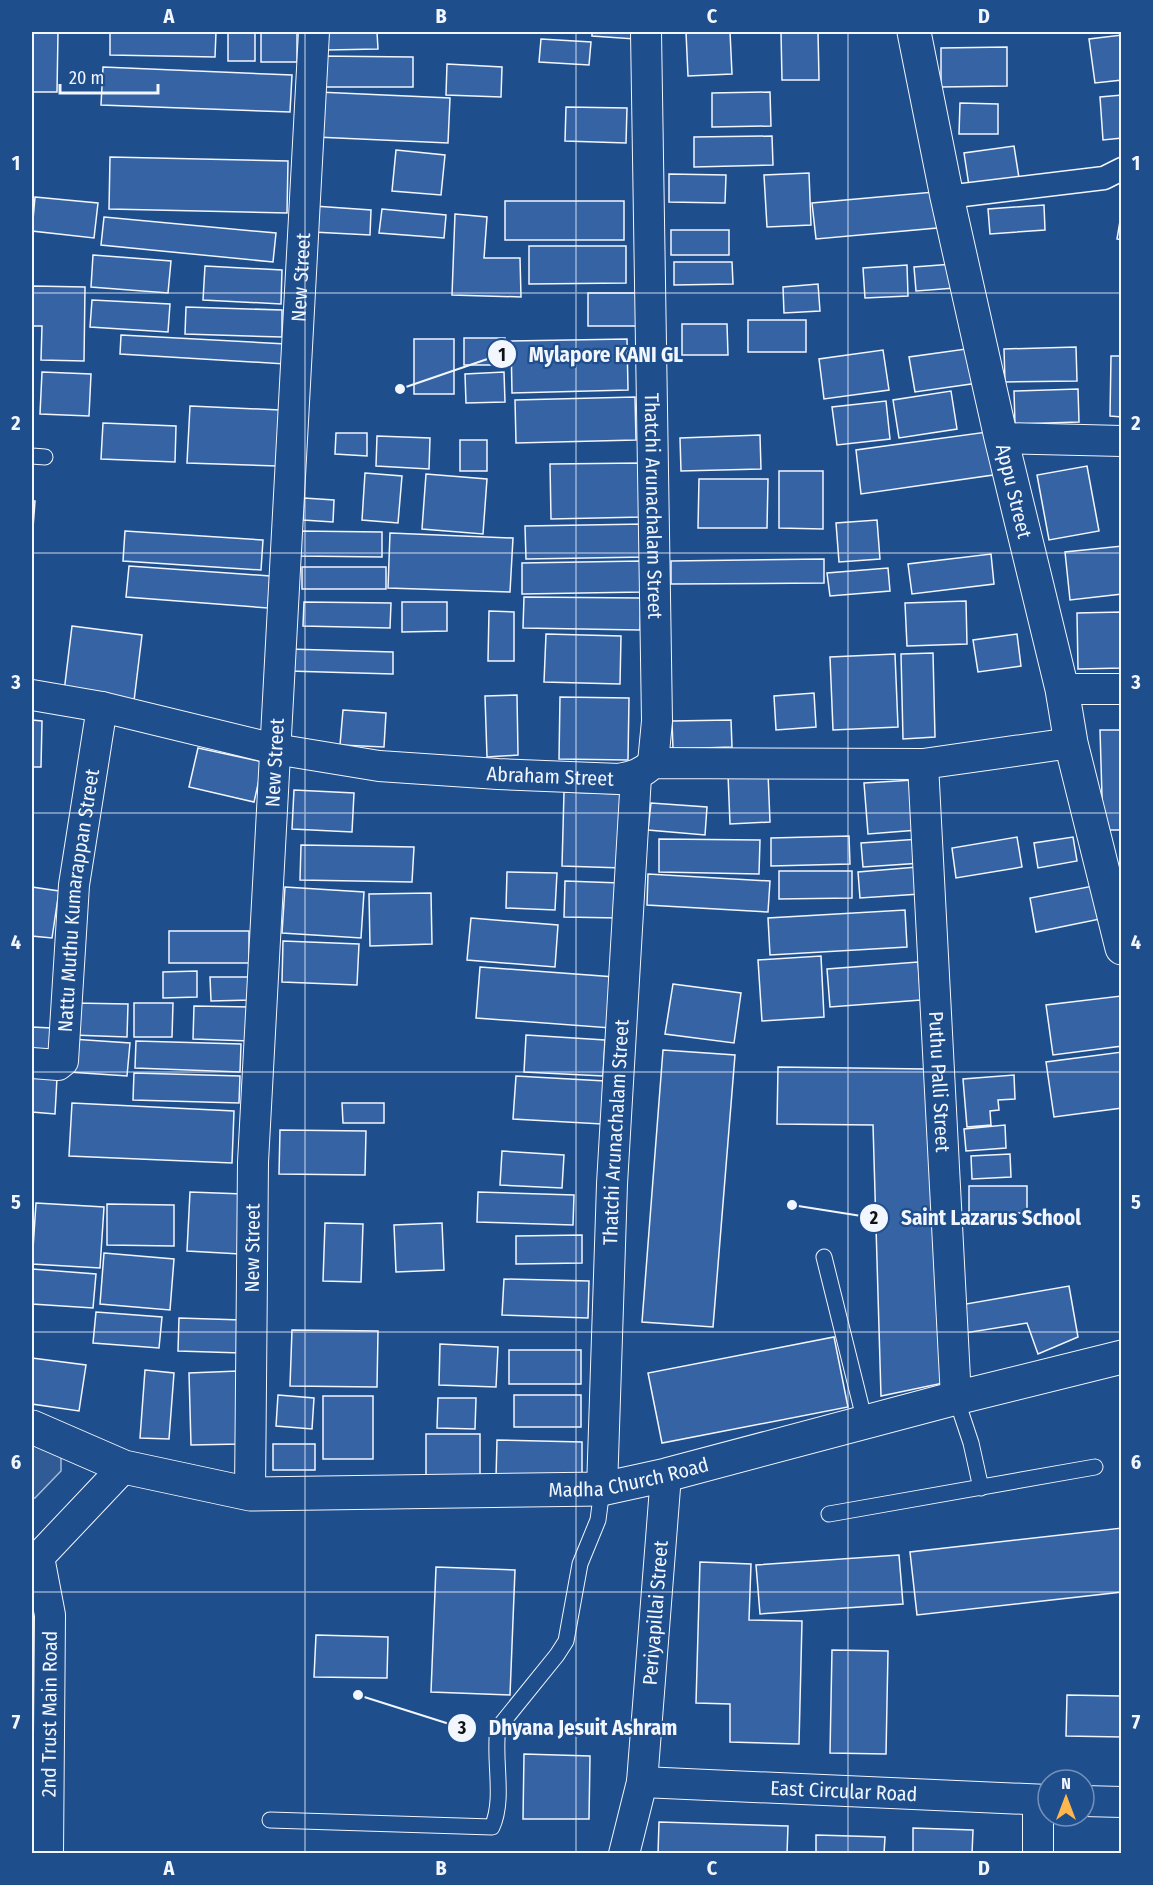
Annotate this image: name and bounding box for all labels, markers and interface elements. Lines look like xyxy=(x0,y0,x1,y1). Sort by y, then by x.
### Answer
text: A xyxy=(163,4,176,28)
text: B xyxy=(435,4,447,28)
text: C xyxy=(707,4,718,28)
text: D xyxy=(978,4,990,28)
scale bar xyxy=(60,57,158,95)
text: 20 m xyxy=(69,67,104,89)
text: 1 xyxy=(12,151,20,175)
text: 1 xyxy=(1132,151,1140,175)
street label: New Street xyxy=(286,232,315,322)
callout: Mylapore KANI GL xyxy=(487,335,695,374)
text: Mylapore KANI GL xyxy=(529,342,683,368)
text: 1 xyxy=(498,344,506,366)
street label: Thatchi Arunachalam Street xyxy=(640,393,667,620)
text: 2 xyxy=(10,411,21,435)
text: 2 xyxy=(1130,411,1141,435)
street label: Appu Street xyxy=(991,442,1037,541)
text: 3 xyxy=(10,670,21,694)
text: 3 xyxy=(1130,670,1141,694)
street label: New Street xyxy=(260,717,289,808)
street label: Abraham Street xyxy=(486,761,615,791)
street label: Nattu Muthu Kumarappan Street xyxy=(53,767,104,1033)
text: 4 xyxy=(11,930,21,954)
text: 4 xyxy=(1131,930,1141,954)
street label: Puthu Palli Street xyxy=(924,1010,955,1153)
street label: Thatchi Arunachalam Street xyxy=(598,1018,634,1246)
text: 5 xyxy=(11,1190,21,1214)
text: 5 xyxy=(1131,1190,1141,1214)
callout: Saint Lazarus School xyxy=(859,1198,1093,1237)
street label: New Street xyxy=(240,1203,265,1293)
text: Saint Lazarus School xyxy=(901,1205,1081,1231)
text: 2 xyxy=(869,1207,878,1229)
text: 6 xyxy=(11,1450,21,1474)
text: 6 xyxy=(1131,1450,1141,1474)
street label: Madha Church Road xyxy=(548,1452,711,1502)
street label: Periyapillai Street xyxy=(638,1539,673,1686)
street label: 2nd Trust Main Road xyxy=(36,1631,62,1797)
callout: Dhyana Jesuit Ashram xyxy=(447,1708,690,1747)
text: 7 xyxy=(12,1710,21,1734)
text: 7 xyxy=(1132,1710,1141,1734)
text: Dhyana Jesuit Ashram xyxy=(489,1715,677,1741)
text: 3 xyxy=(457,1717,467,1739)
north arrow xyxy=(1036,1768,1096,1828)
text: N xyxy=(1061,1774,1071,1793)
street label: East Circular Road xyxy=(770,1776,918,1806)
text: A xyxy=(163,1856,176,1880)
text: B xyxy=(435,1856,447,1880)
text: C xyxy=(707,1856,718,1880)
text: D xyxy=(978,1856,990,1880)

